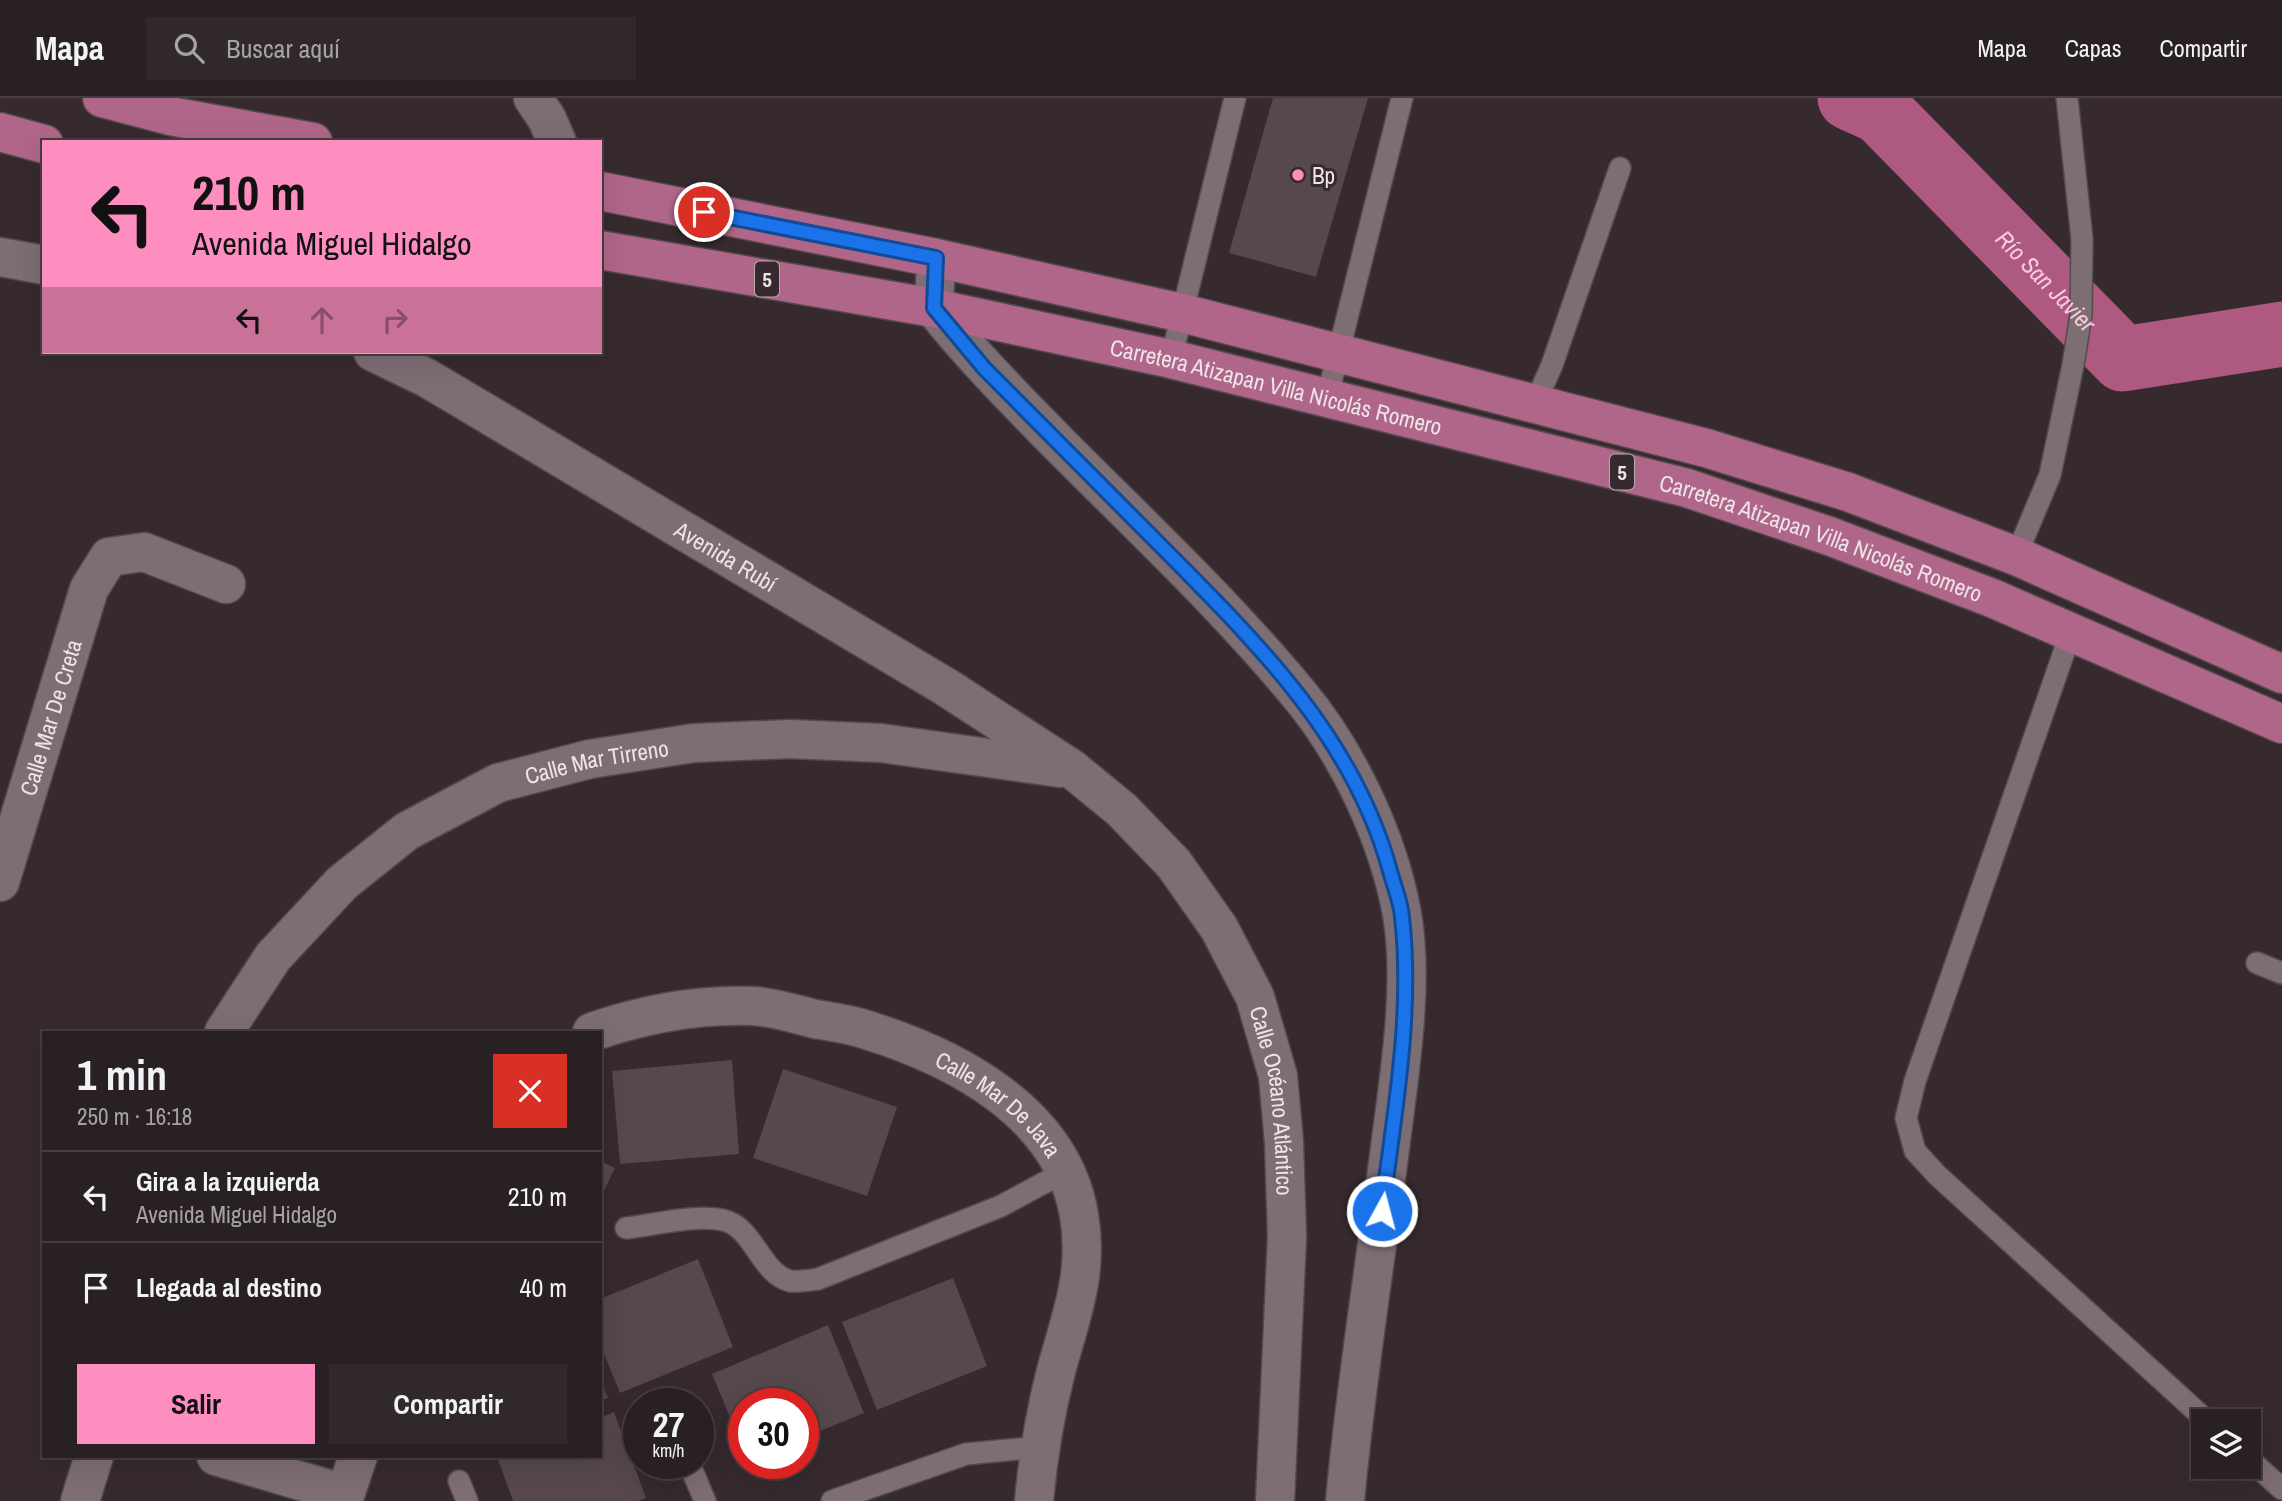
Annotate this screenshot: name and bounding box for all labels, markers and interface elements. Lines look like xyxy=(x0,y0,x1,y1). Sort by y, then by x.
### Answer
search box xyxy=(146,17,636,80)
text: Mapa xyxy=(35,26,104,70)
icon: search xyxy=(170,29,208,67)
text: Buscar aquí xyxy=(226,31,340,66)
text: Mapa xyxy=(1977,32,2027,64)
text: Capas xyxy=(2065,32,2122,64)
text: Compartir xyxy=(2160,32,2247,64)
text: 210 m xyxy=(192,159,306,225)
place label: Bp xyxy=(1312,160,1335,191)
marker: Bp xyxy=(1290,167,1306,183)
icon: left xyxy=(77,168,168,259)
pin xyxy=(674,182,734,242)
icon: arrive xyxy=(685,193,723,231)
text: Avenida Miguel Hidalgo xyxy=(192,222,472,265)
water label: Río San Javier xyxy=(1989,223,2104,339)
road number: 5 xyxy=(755,262,779,296)
icon: left xyxy=(230,301,268,339)
icon: ahead xyxy=(303,301,341,339)
icon: right xyxy=(376,301,414,339)
street label: Carretera Atizapan Villa Nicolás Romero xyxy=(1107,331,1445,442)
road number: 5 xyxy=(1610,454,1634,490)
street label: Carretera Atizapan Villa Nicolás Romero xyxy=(1656,466,1987,608)
street label: Avenida Rubí xyxy=(668,513,784,599)
street label: Calle Mar De Creta xyxy=(12,635,88,799)
street label: Calle Mar Tirreno xyxy=(521,732,671,791)
street label: Calle Océano Atlántico xyxy=(1243,1002,1301,1196)
street label: Calle Mar De Java xyxy=(931,1043,1069,1163)
text: 1 min xyxy=(77,1047,167,1103)
button: close xyxy=(493,1054,567,1128)
text: 250 m · 16:18 xyxy=(77,1101,192,1132)
text: Gira a la izquierda xyxy=(136,1164,320,1199)
position arrow xyxy=(1345,1174,1419,1248)
icon: left xyxy=(77,1178,115,1216)
text: 210 m xyxy=(508,1179,567,1214)
text: Avenida Miguel Hidalgo xyxy=(136,1199,337,1230)
icon: arrive xyxy=(77,1269,115,1307)
text: Llegada al destino xyxy=(136,1270,322,1305)
text: 40 m xyxy=(520,1270,567,1305)
button: Salir xyxy=(77,1364,315,1444)
button: Compartir xyxy=(329,1364,567,1444)
speed limit sign: 30 xyxy=(728,1388,819,1479)
text: 27 xyxy=(653,1401,684,1448)
map controls xyxy=(2191,1409,2261,1479)
button: layers xyxy=(2191,1409,2261,1479)
text: km/h xyxy=(653,1438,685,1463)

